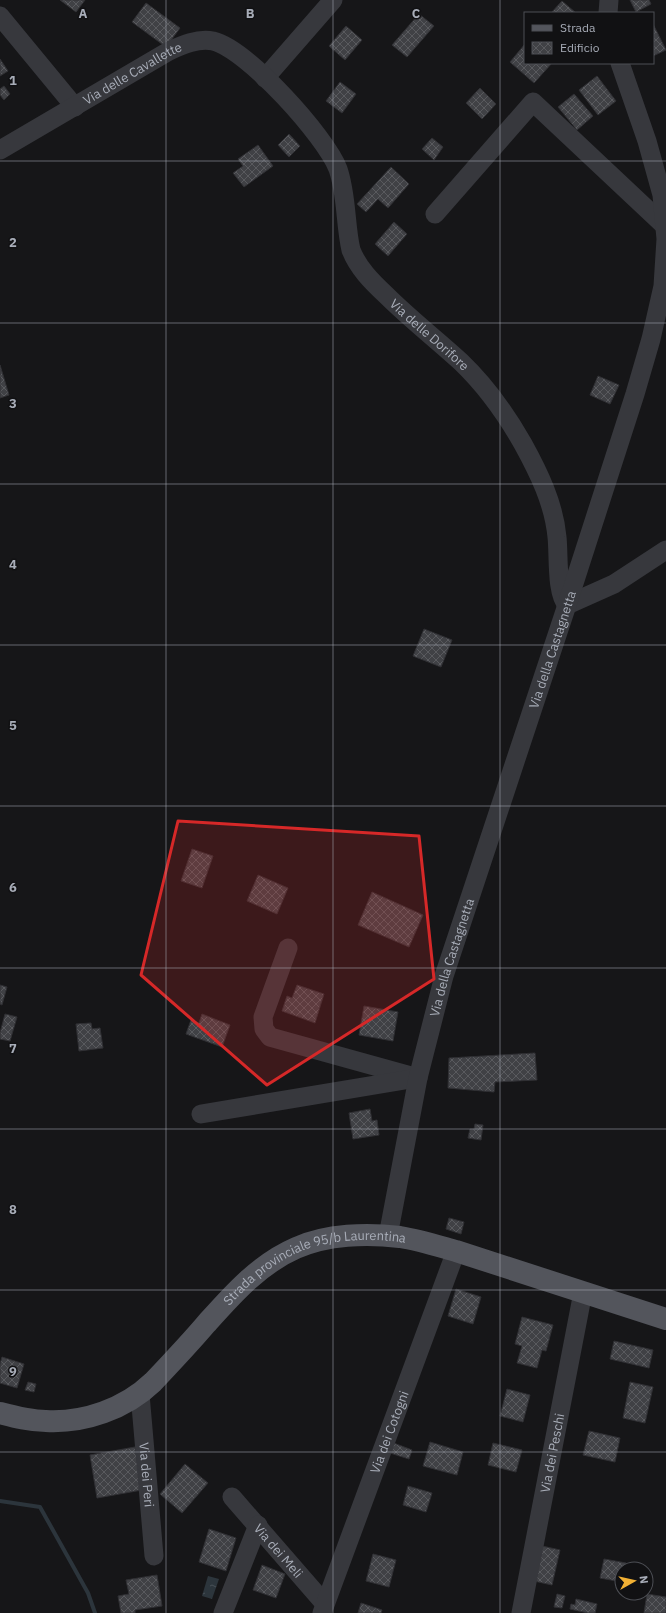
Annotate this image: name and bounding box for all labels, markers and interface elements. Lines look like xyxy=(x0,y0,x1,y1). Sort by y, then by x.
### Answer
text: A xyxy=(79,5,88,22)
text: B xyxy=(246,5,255,22)
text: C xyxy=(412,5,421,22)
legend xyxy=(524,12,654,64)
text: Strada xyxy=(560,20,596,35)
street label: Via delle Cavallette xyxy=(80,38,184,108)
text: Edificio xyxy=(560,40,600,55)
text: 1 xyxy=(9,72,17,89)
text: 2 xyxy=(9,234,17,251)
street label: Via delle Dorifore xyxy=(386,295,473,374)
text: 3 xyxy=(9,395,17,412)
text: 4 xyxy=(9,556,17,573)
street label: Via della Castagnetta xyxy=(525,588,580,711)
text: 5 xyxy=(9,717,17,734)
text: 6 xyxy=(9,879,17,896)
street label: Via della Castagnetta xyxy=(425,896,478,1018)
text: 7 xyxy=(9,1040,17,1057)
text: 8 xyxy=(9,1201,17,1218)
street label: Strada provinciale 95/b Laurentina xyxy=(219,1226,407,1309)
text: 9 xyxy=(9,1363,17,1380)
street label: Via dei Cotogni xyxy=(366,1388,412,1476)
street label: Via dei Peschi xyxy=(536,1412,568,1494)
street label: Via dei Peri xyxy=(136,1442,158,1508)
street label: Via dei Meli xyxy=(250,1520,307,1581)
north arrow xyxy=(614,1561,654,1601)
text: N xyxy=(636,1575,651,1585)

